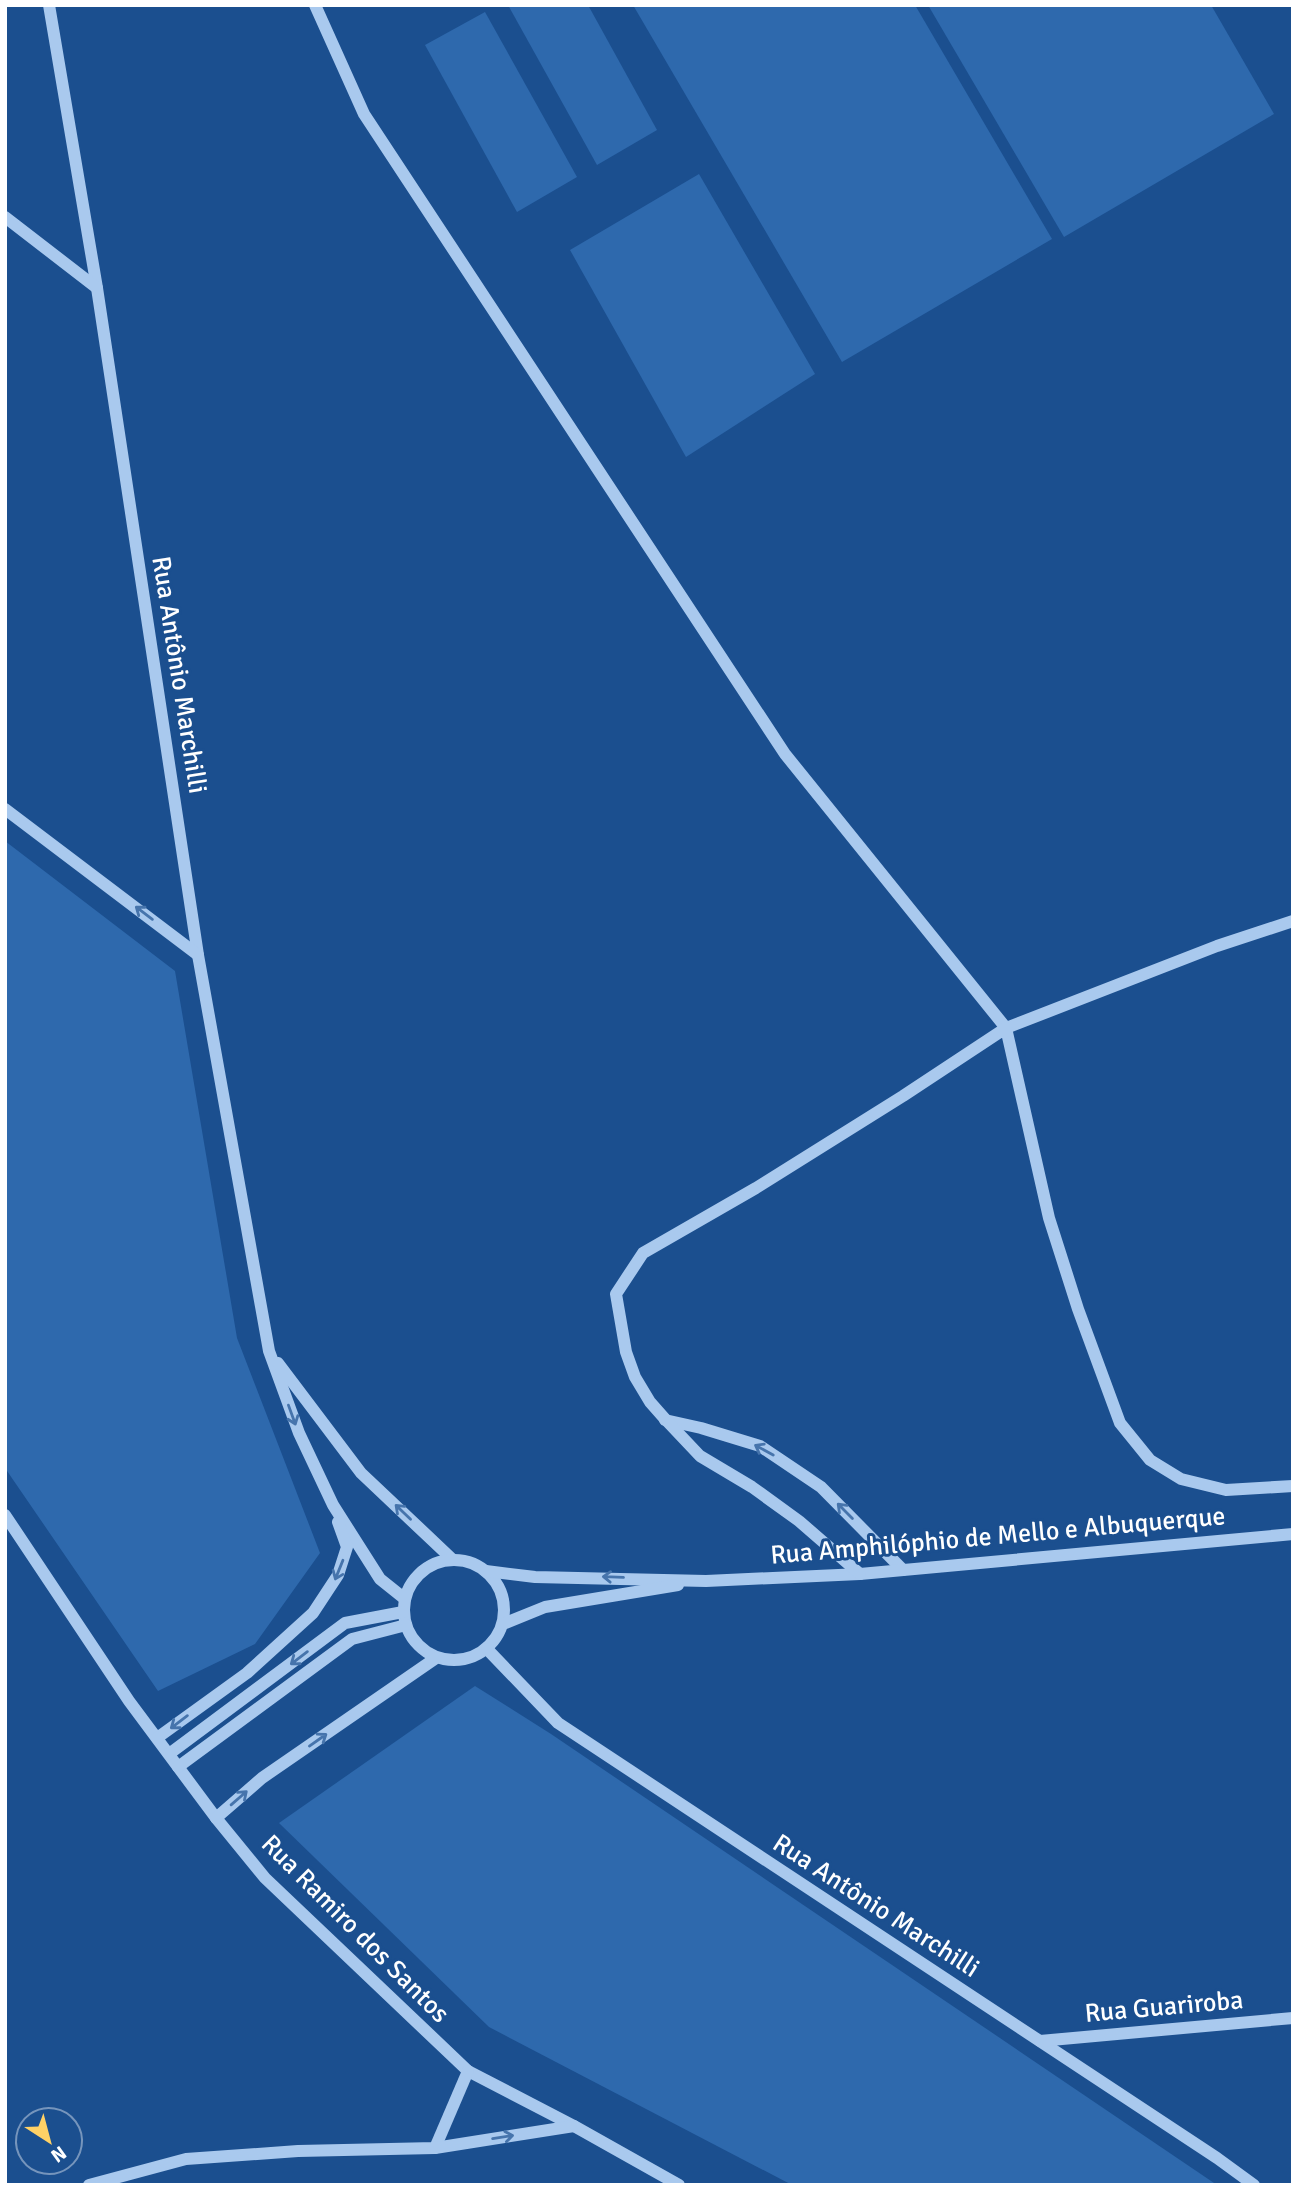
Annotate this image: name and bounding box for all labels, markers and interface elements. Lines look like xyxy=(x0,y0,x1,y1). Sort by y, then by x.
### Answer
street label: Rua Antônio Marchilli xyxy=(144,554,214,796)
one-way arrow xyxy=(135,906,153,921)
one-way arrow xyxy=(287,1404,299,1426)
one-way arrow xyxy=(754,1443,775,1456)
street label: Rua Amphilóphio de Mello e Albuquerque xyxy=(769,1500,1227,1572)
one-way arrow xyxy=(836,1503,853,1520)
one-way arrow xyxy=(394,1504,411,1521)
one-way arrow xyxy=(331,1558,344,1580)
one-way arrow xyxy=(602,1571,625,1584)
one-way arrow xyxy=(290,1650,309,1665)
one-way arrow xyxy=(171,1714,189,1729)
one-way arrow xyxy=(308,1733,327,1747)
one-way arrow xyxy=(230,1790,248,1806)
street label: Rua Antônio Marchilli xyxy=(767,1827,985,1985)
street label: Rua Ramiro dos Santos xyxy=(254,1828,456,2030)
street label: Rua Guariroba xyxy=(1083,1984,1245,2030)
north arrow xyxy=(14,2106,84,2176)
one-way arrow xyxy=(491,2130,514,2143)
text: N xyxy=(46,2140,71,2168)

